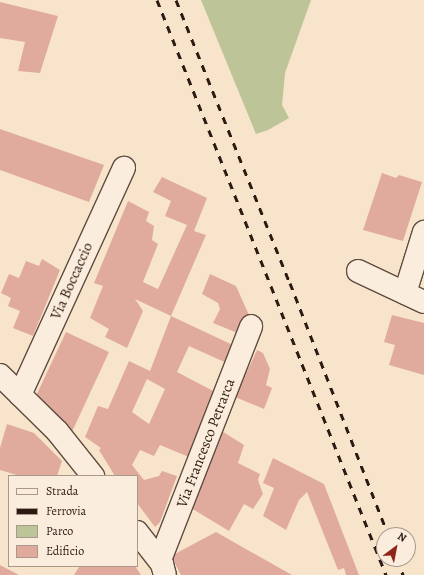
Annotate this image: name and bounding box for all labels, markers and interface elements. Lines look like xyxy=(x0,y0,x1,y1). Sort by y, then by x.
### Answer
street label: Via Boccaccio xyxy=(47,240,97,322)
street label: Via Francesco Petrarca xyxy=(173,376,239,510)
legend xyxy=(8,475,138,567)
text: Strada xyxy=(46,483,78,499)
text: Ferrovia xyxy=(46,503,86,519)
text: Parco xyxy=(46,523,73,539)
north arrow xyxy=(376,527,416,567)
text: N xyxy=(395,529,409,546)
text: Edificio xyxy=(46,543,84,559)

